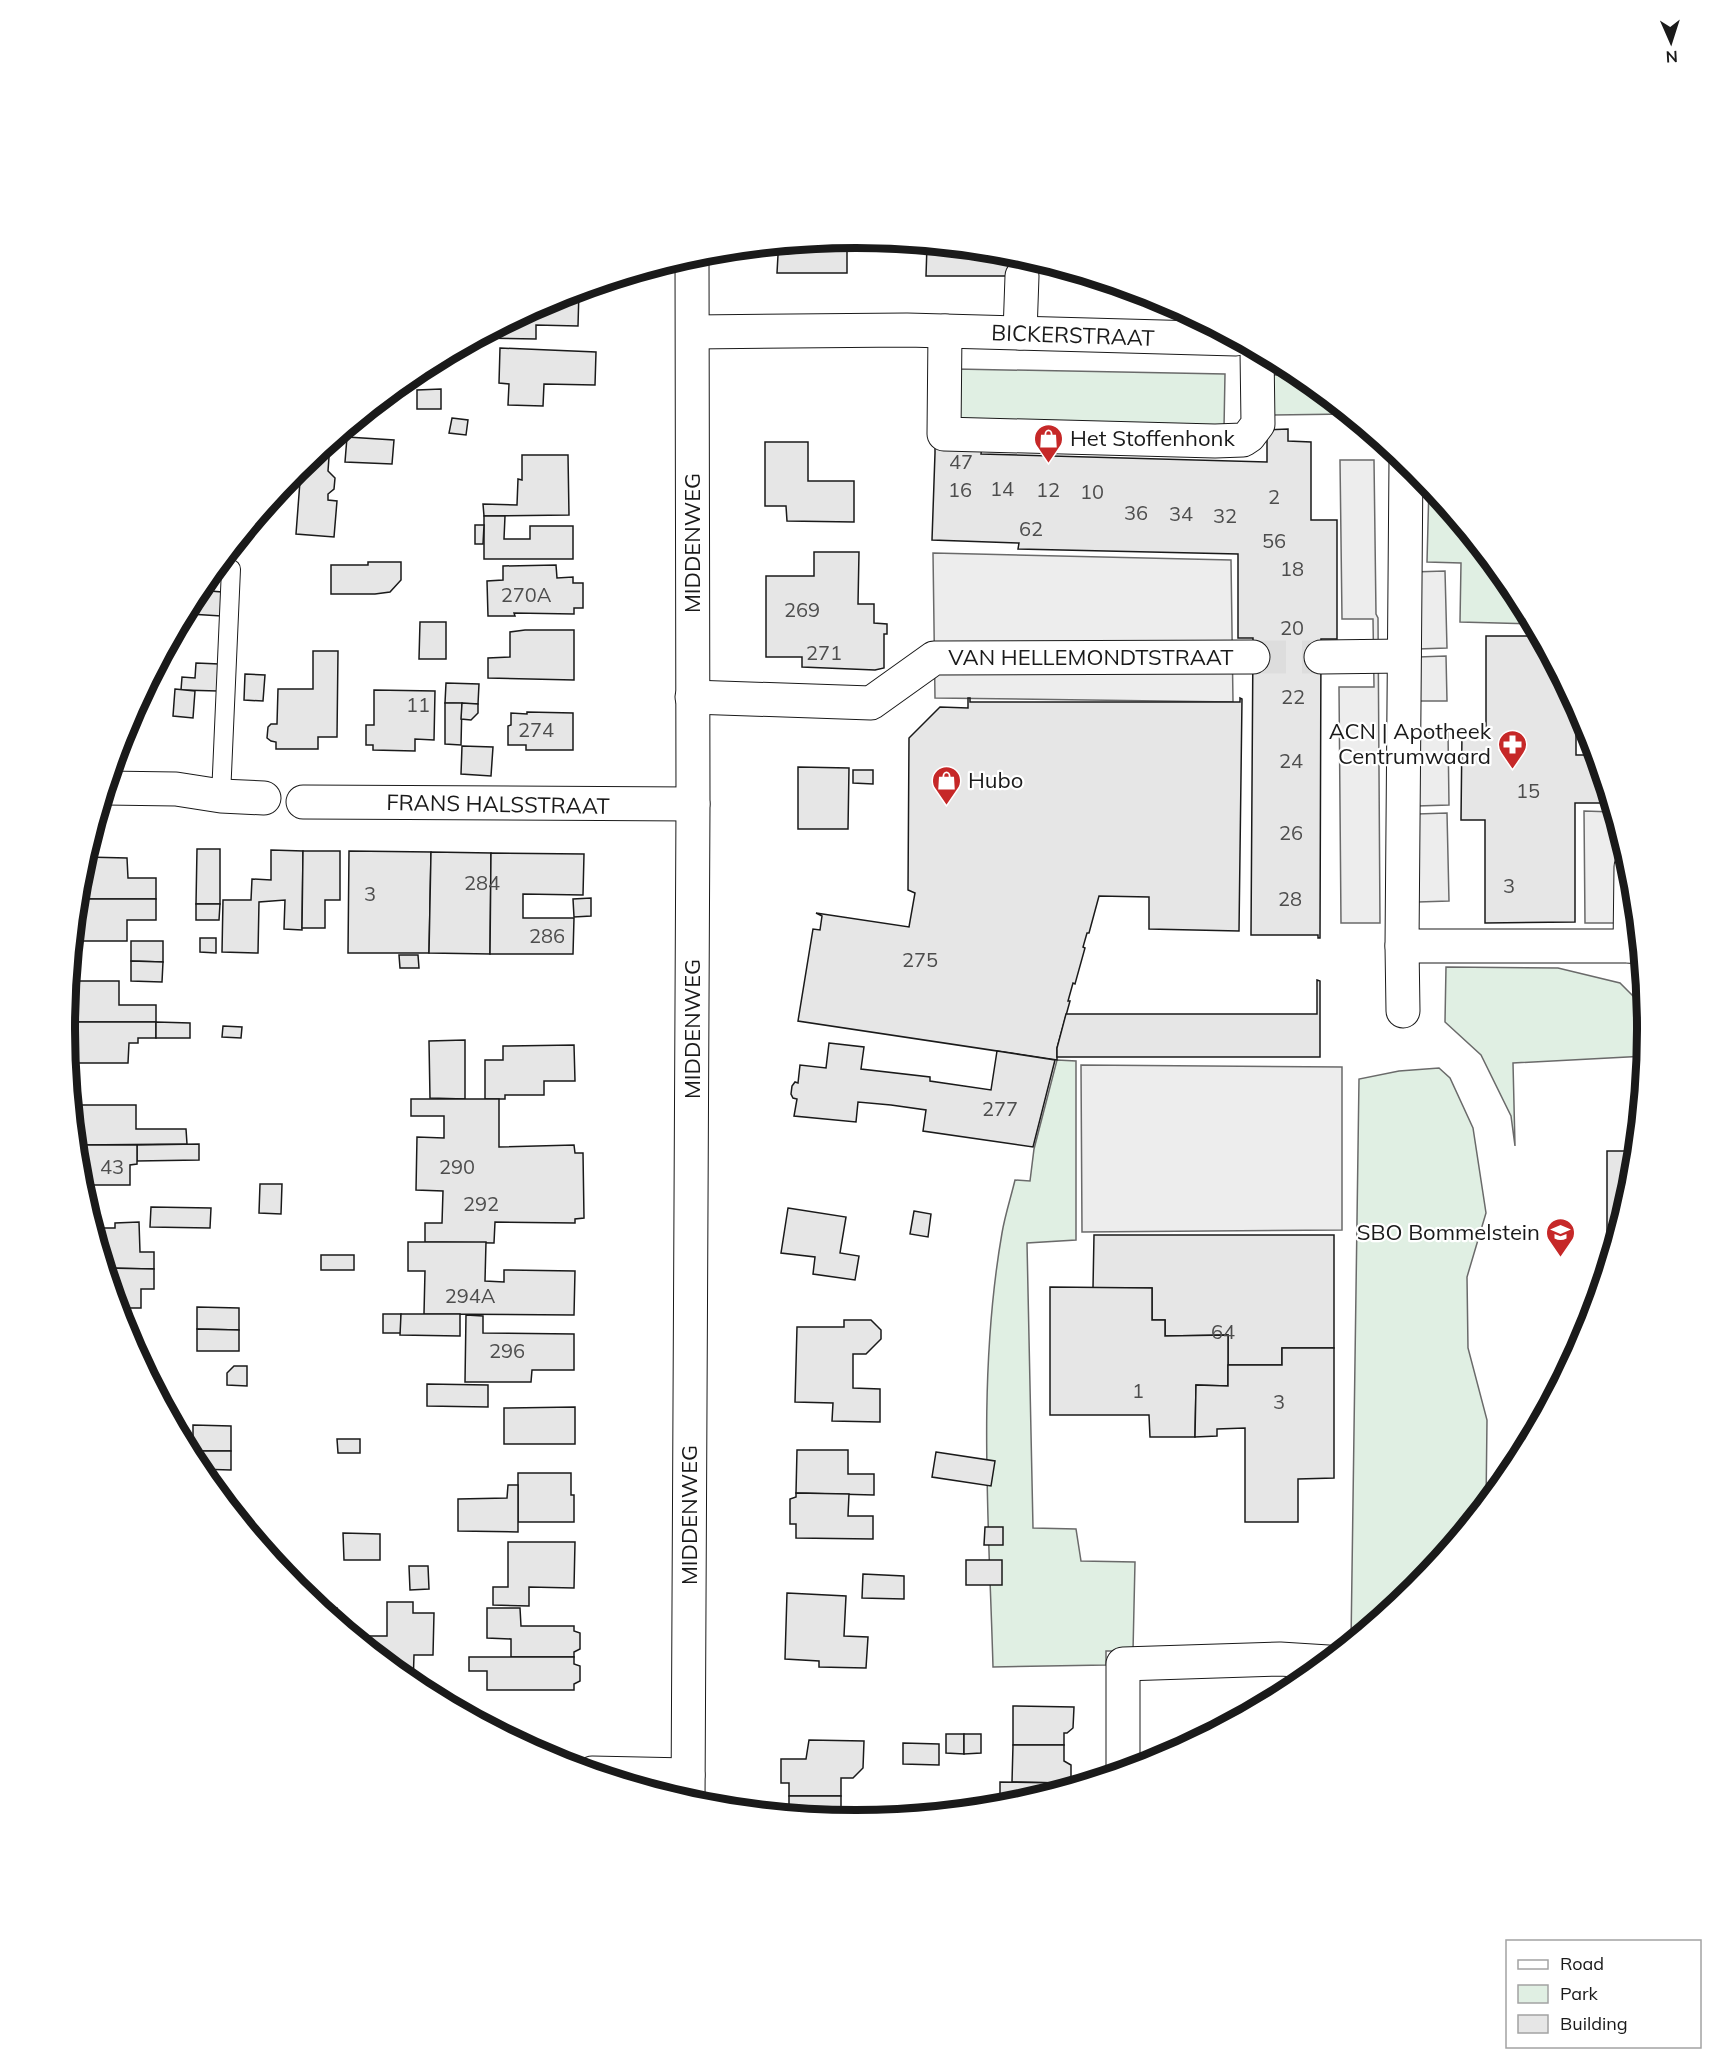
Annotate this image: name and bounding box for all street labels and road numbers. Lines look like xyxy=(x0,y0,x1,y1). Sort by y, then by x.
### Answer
street label: BICKERSTRAAT xyxy=(991,318,1155,352)
street label: MIDDENWEG xyxy=(678,473,706,613)
street label: VAN HELLEMONDTSTRAAT xyxy=(948,643,1234,671)
street label: FRANS HALSSTRAAT xyxy=(386,788,610,820)
street label: MIDDENWEG xyxy=(678,959,706,1099)
street label: MIDDENWEG xyxy=(675,1445,703,1585)

